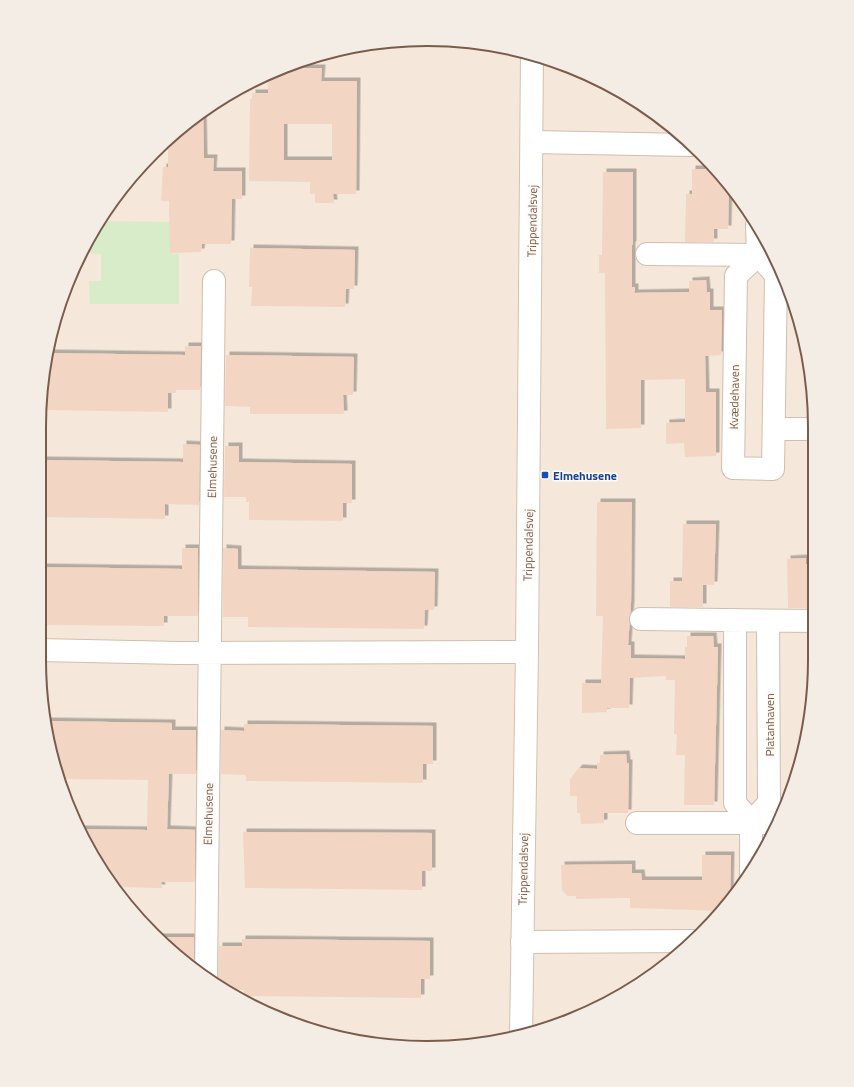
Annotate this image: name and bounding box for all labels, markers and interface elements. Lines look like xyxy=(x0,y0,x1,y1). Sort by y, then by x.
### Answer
street label: Trippendalsvej xyxy=(522,185,542,257)
street label: Kvædehaven xyxy=(724,364,744,430)
street label: Elmehusene xyxy=(202,436,222,498)
place label: Elmehusene xyxy=(553,466,617,485)
marker: Elmehusene xyxy=(540,470,550,480)
street label: Trippendalsvej xyxy=(518,509,538,581)
street label: Platanhaven xyxy=(760,693,779,757)
street label: Elmehusene xyxy=(198,783,218,845)
street label: Trippendalsvej xyxy=(513,833,533,905)

